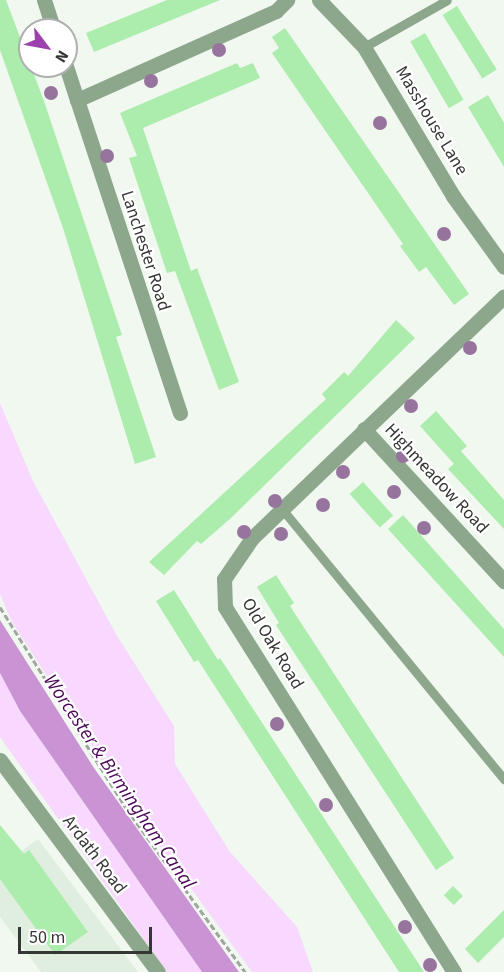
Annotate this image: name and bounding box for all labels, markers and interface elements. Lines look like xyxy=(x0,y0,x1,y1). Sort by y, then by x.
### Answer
north arrow xyxy=(18,18,78,78)
text: N xyxy=(49,46,74,67)
street label: Masshouse Lane xyxy=(390,63,472,179)
street label: Lanchester Road xyxy=(115,188,175,314)
street label: Highmeadow Road xyxy=(379,420,493,538)
street label: Old Oak Road xyxy=(236,595,308,693)
water label: Worcester & Birmingham Canal xyxy=(38,670,200,894)
street label: Ardath Road xyxy=(57,811,131,899)
scale bar xyxy=(21,915,154,953)
text: 50 m xyxy=(29,925,65,950)

